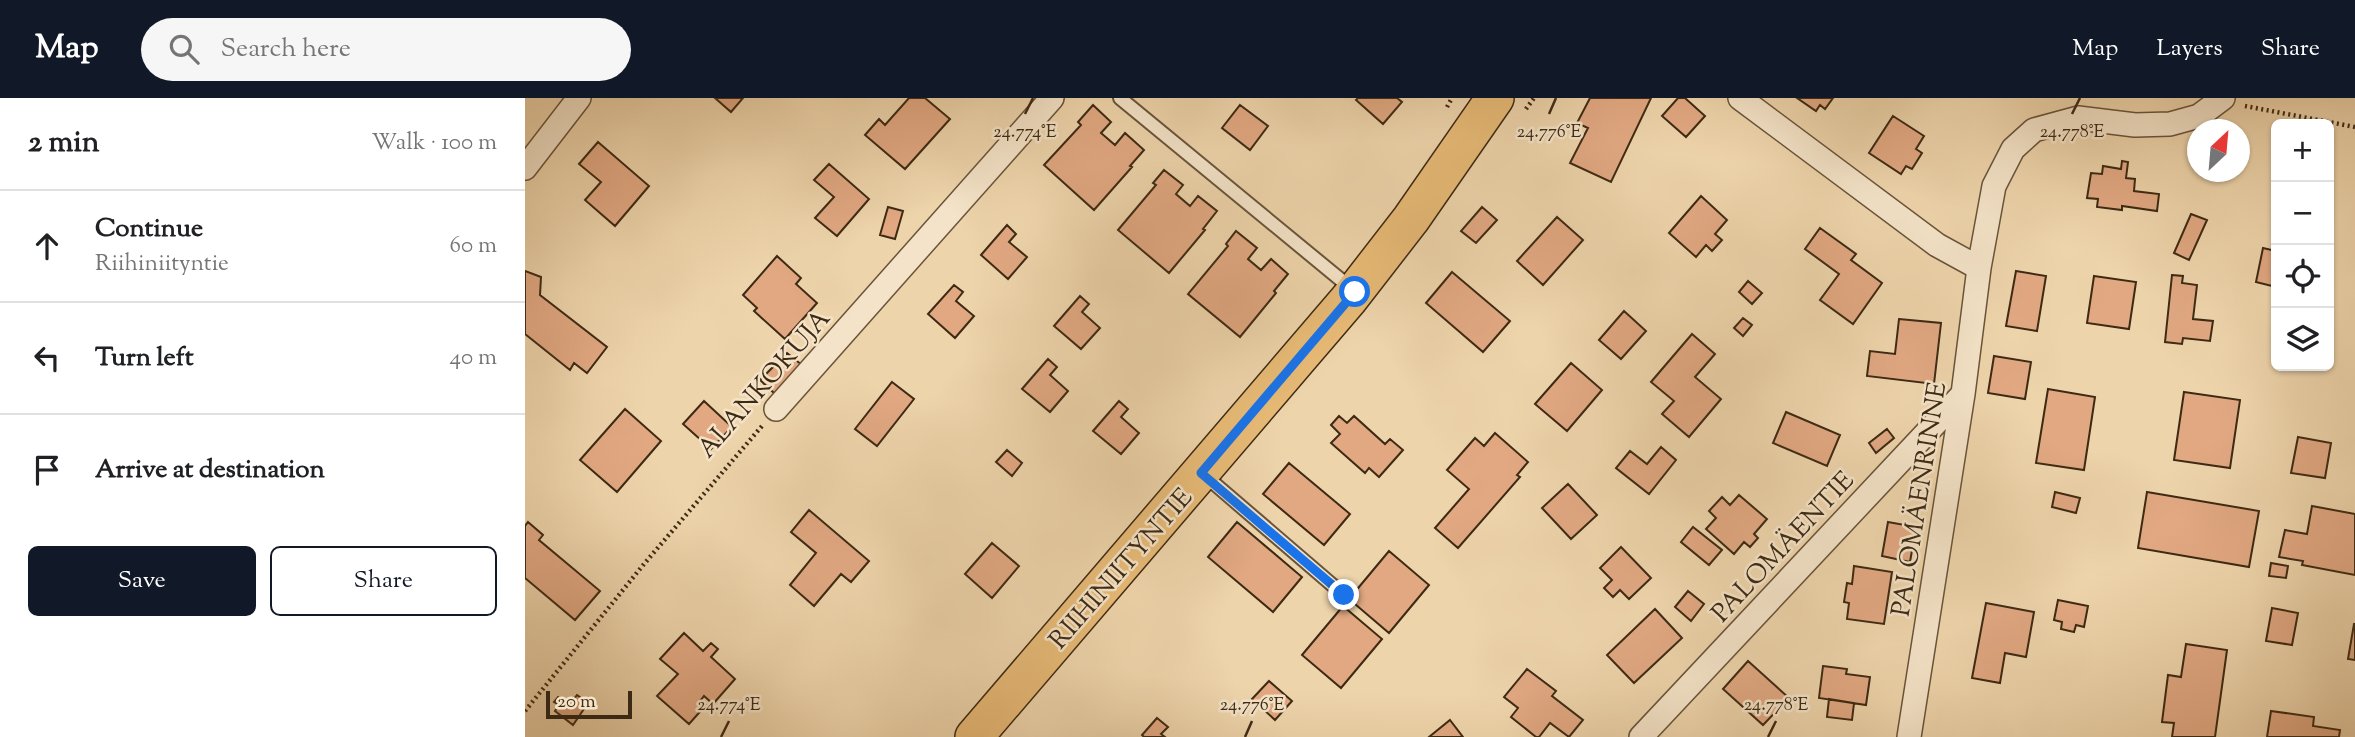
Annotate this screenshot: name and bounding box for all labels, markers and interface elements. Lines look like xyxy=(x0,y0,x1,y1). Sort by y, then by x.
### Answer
search box xyxy=(141,18,631,81)
text: Map xyxy=(35,25,99,73)
icon: search xyxy=(165,30,203,68)
text: Search here xyxy=(221,31,351,68)
text: Map xyxy=(2072,32,2118,66)
text: Layers xyxy=(2156,32,2223,66)
text: Share xyxy=(2261,32,2320,66)
north arrow xyxy=(2187,119,2250,182)
map controls xyxy=(2271,119,2334,371)
button: + xyxy=(2271,119,2334,182)
text: 24.774°E xyxy=(993,120,1057,146)
text: 24.776°E xyxy=(1517,120,1581,146)
text: 24.778°E xyxy=(2040,120,2104,146)
text: 2 min xyxy=(28,122,100,165)
text: Walk · 100 m xyxy=(372,127,497,160)
button: − xyxy=(2271,182,2334,245)
text: Continue xyxy=(95,211,203,248)
icon: ahead xyxy=(28,227,66,265)
text: 60 m xyxy=(449,230,497,263)
button: locate xyxy=(2271,245,2334,308)
text: Riihiniityntie xyxy=(95,248,229,281)
route start xyxy=(1339,276,1370,307)
street label: ALANKOKUJA xyxy=(690,302,840,467)
button: layers xyxy=(2271,308,2334,371)
icon: left xyxy=(28,339,66,377)
text: Turn left xyxy=(95,340,194,377)
text: 40 m xyxy=(450,342,497,375)
street label: PALOMÄENRINNE xyxy=(1884,379,1957,619)
icon: arrive xyxy=(28,451,66,489)
text: Arrive at destination xyxy=(95,452,325,489)
street label: PALOMÄENTIE xyxy=(1704,464,1864,632)
street label: RIIHINIITYNTIE xyxy=(1041,481,1203,658)
button: Save xyxy=(28,546,256,616)
button: Share xyxy=(270,546,497,616)
route end xyxy=(1328,579,1359,610)
scale bar xyxy=(546,688,632,720)
text: 20 m xyxy=(557,689,596,716)
text: 24.774°E xyxy=(697,693,761,719)
text: 24.776°E xyxy=(1220,693,1284,719)
text: 24.778°E xyxy=(1744,693,1808,719)

